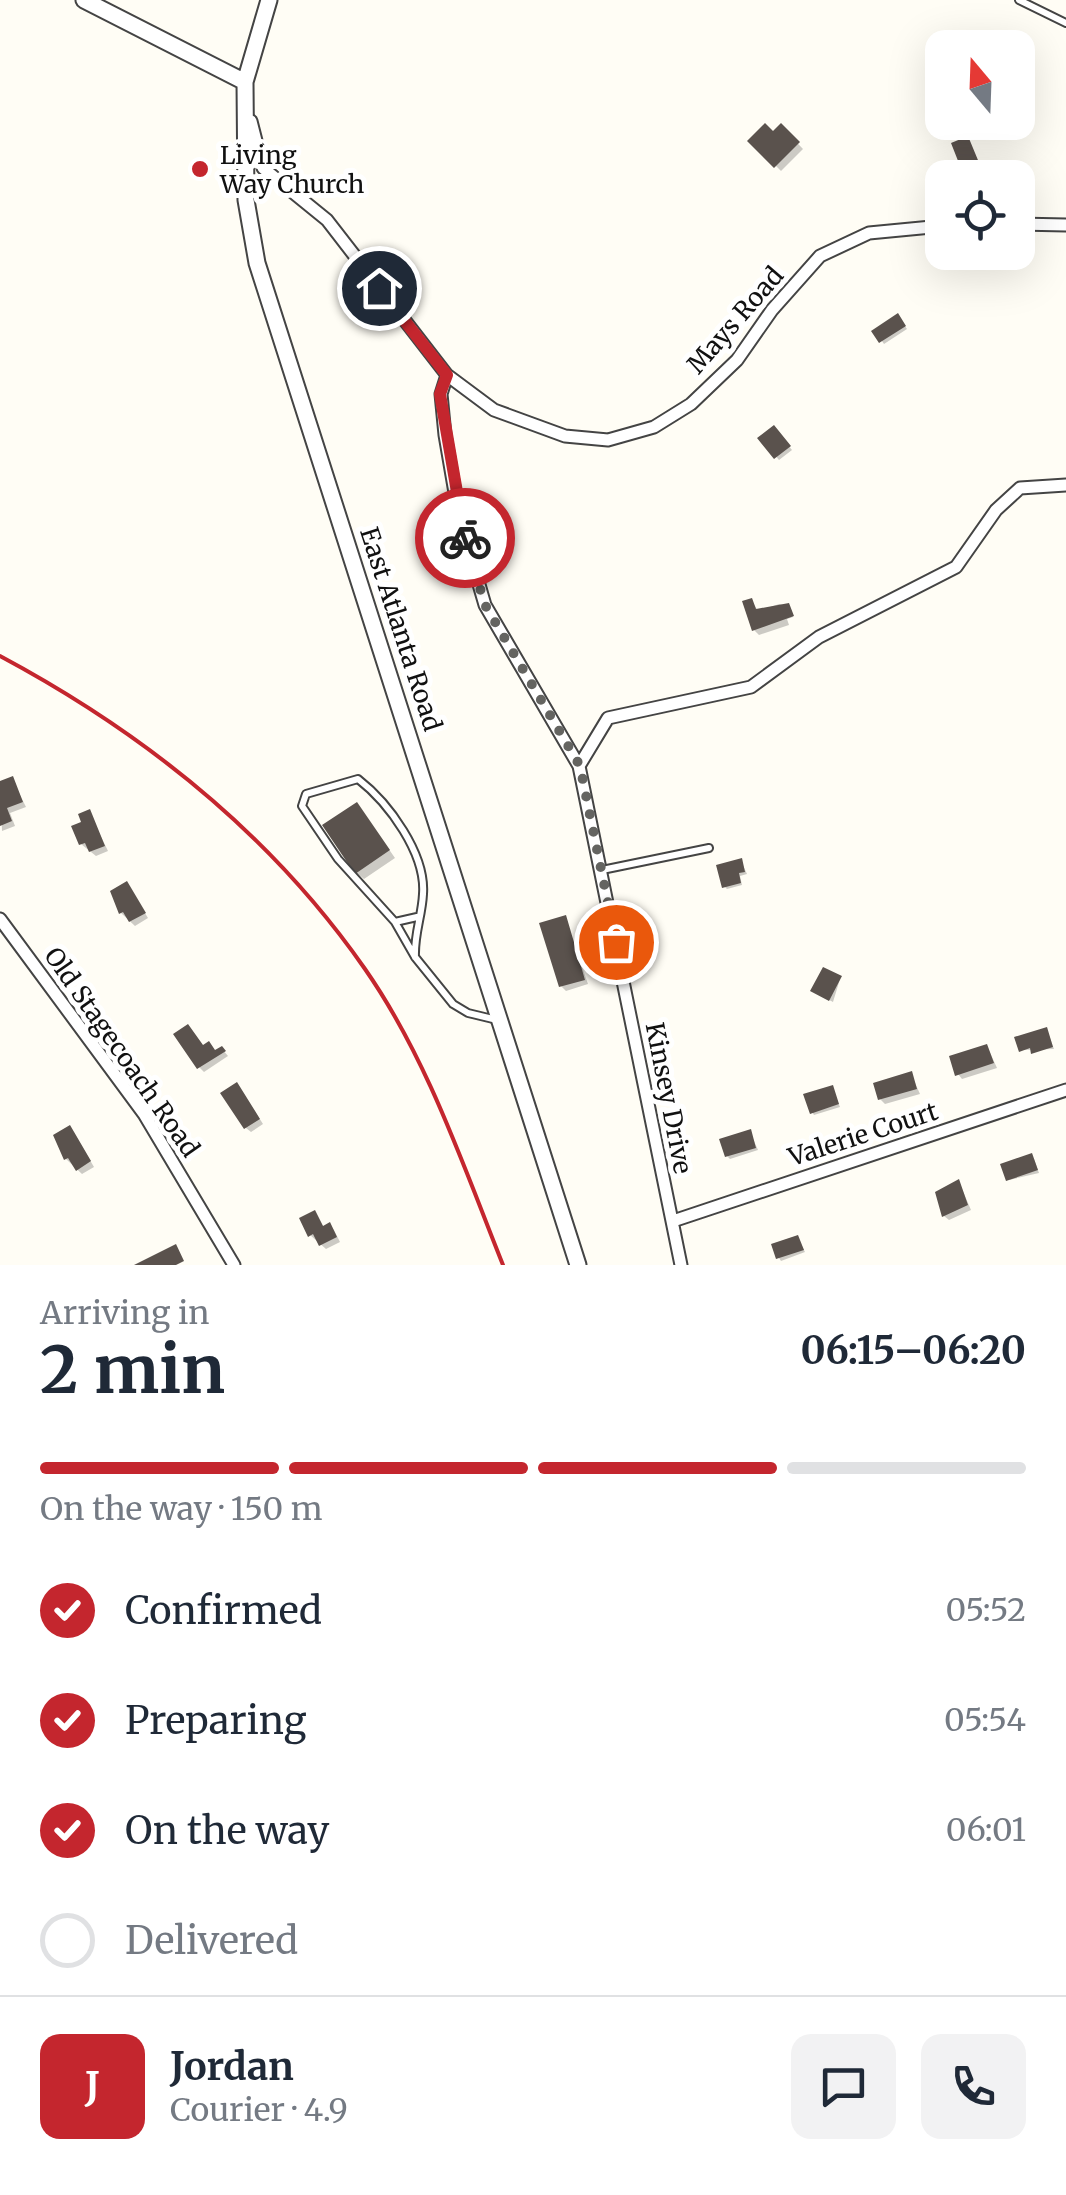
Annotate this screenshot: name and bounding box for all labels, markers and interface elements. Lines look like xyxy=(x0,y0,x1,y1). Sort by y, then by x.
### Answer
north arrow xyxy=(925,30,1035,140)
map controls xyxy=(925,30,1035,270)
place label: Living Way Church xyxy=(219,139,364,200)
marker: Living Way Church xyxy=(189,158,211,180)
button: locate xyxy=(925,160,1035,270)
pin xyxy=(337,246,422,331)
street label: Mays Road xyxy=(680,260,790,380)
icon: home xyxy=(352,261,407,316)
courier xyxy=(415,488,515,588)
icon: bike xyxy=(438,511,493,566)
street label: East Atlanta Road xyxy=(353,523,449,735)
pin xyxy=(574,900,659,985)
icon: bag xyxy=(589,915,644,970)
street label: Old Stagecoach Road xyxy=(37,941,207,1163)
street label: Kinsey Drive xyxy=(639,1020,699,1176)
street label: Valerie Court xyxy=(783,1095,942,1173)
text: Arriving in xyxy=(40,1293,209,1333)
text: 06:15–06:20 xyxy=(800,1327,1026,1374)
text: 2 min xyxy=(40,1329,225,1411)
text: On the way · 150 m xyxy=(40,1489,322,1529)
icon: check xyxy=(40,1583,95,1638)
text: Confirmed xyxy=(125,1587,322,1634)
text: 05:52 xyxy=(946,1590,1026,1630)
icon: check xyxy=(40,1693,95,1748)
text: Preparing xyxy=(125,1697,307,1744)
text: 05:54 xyxy=(944,1700,1026,1740)
icon: check xyxy=(40,1803,95,1858)
text: On the way xyxy=(125,1807,329,1854)
text: 06:01 xyxy=(946,1810,1026,1850)
text: Delivered xyxy=(125,1917,298,1964)
button: chat xyxy=(791,2034,896,2139)
button: phone xyxy=(921,2034,1026,2139)
text: Jordan xyxy=(170,2043,294,2090)
text: J xyxy=(85,2063,100,2110)
text: Courier · 4.9 xyxy=(170,2090,348,2130)

